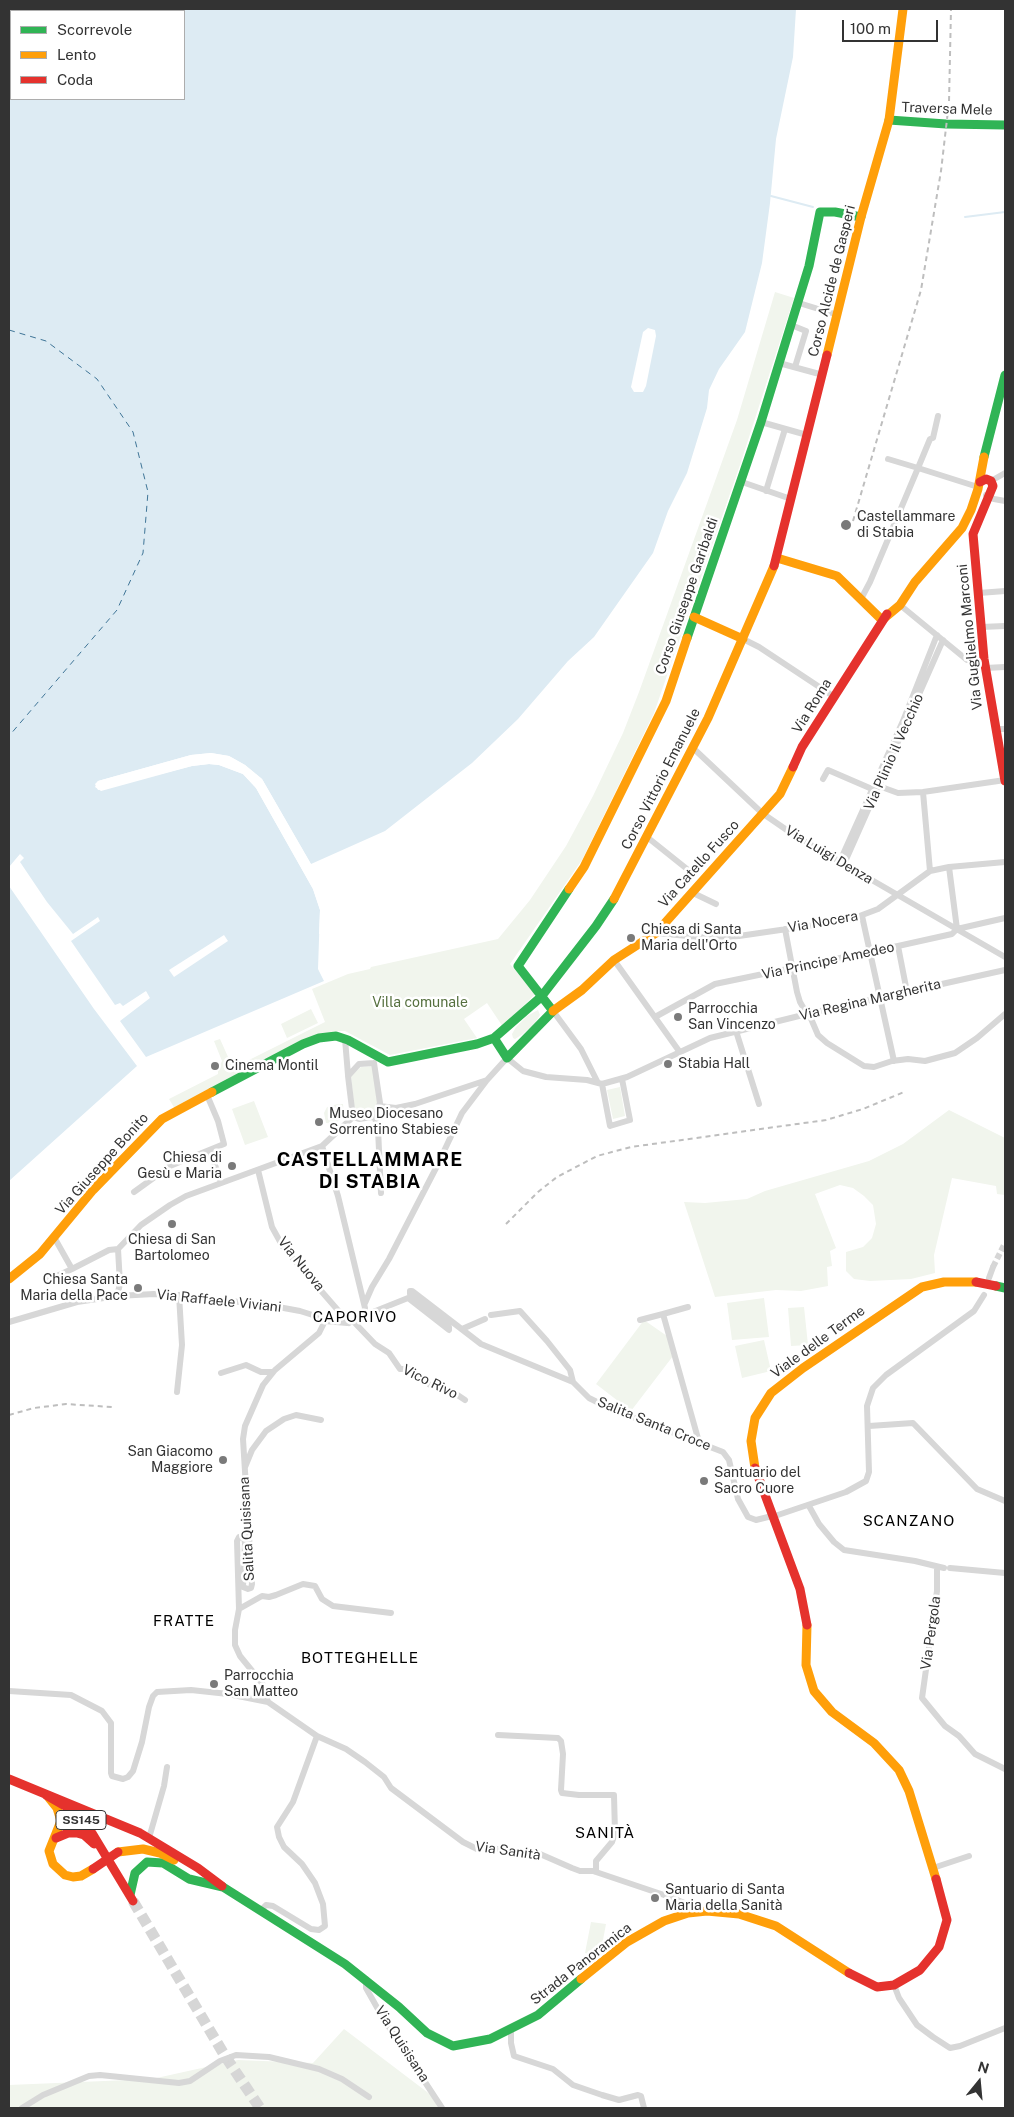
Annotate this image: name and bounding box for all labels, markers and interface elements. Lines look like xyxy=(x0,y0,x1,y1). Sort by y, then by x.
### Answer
legend xyxy=(10,10,185,100)
scale bar xyxy=(844,10,940,42)
text: 100 m xyxy=(850,20,891,37)
text: Scorrevole xyxy=(57,21,132,38)
text: Lento xyxy=(57,46,96,63)
text: Coda xyxy=(57,71,93,88)
street label: Traversa Mele xyxy=(901,99,993,119)
street label: Corso Alcide de Gasperi xyxy=(805,203,859,359)
place label: Castellammare di Stabia xyxy=(857,509,956,542)
street label: Corso Giuseppe Garibaldi xyxy=(652,515,722,677)
marker: Castellammare di Stabia xyxy=(839,518,853,532)
street label: Via Guglielmo Marconi xyxy=(954,563,986,711)
street label: Via Roma xyxy=(789,676,835,736)
street label: Via Plinio il Vecchio xyxy=(861,691,927,813)
street label: Corso Vittorio Emanuele xyxy=(618,705,704,853)
street label: Via Catello Fusco xyxy=(655,817,743,911)
street label: Via Luigi Denza xyxy=(782,822,876,888)
street label: Via Nocera xyxy=(787,908,859,936)
place label: Chiesa di Santa Maria dell'Orto xyxy=(641,922,742,954)
marker: Chiesa di Santa Maria dell'Orto xyxy=(625,932,637,944)
street label: Via Principe Amedeo xyxy=(760,939,896,983)
street label: Via Regina Margherita xyxy=(798,976,942,1024)
park label: Villa comunale xyxy=(372,995,468,1011)
place label: Parrocchia San Vincenzo xyxy=(688,1001,776,1034)
marker: Parrocchia San Vincenzo xyxy=(672,1011,684,1023)
place label: Stabia Hall xyxy=(678,1056,750,1072)
place label: Cinema Montil xyxy=(225,1058,319,1074)
marker: Stabia Hall xyxy=(662,1058,674,1070)
marker: Cinema Montil xyxy=(209,1060,221,1072)
place label: Museo Diocesano Sorrentino Stabiese xyxy=(329,1106,458,1138)
street label: Via Giuseppe Bonito xyxy=(52,1110,152,1218)
marker: Museo Diocesano Sorrentino Stabiese xyxy=(313,1116,325,1128)
district label: CASTELLAMMARE DI STABIA xyxy=(275,1149,465,1193)
place label: Chiesa di Gesù e Maria xyxy=(137,1150,222,1182)
marker: Chiesa di Gesù e Maria xyxy=(226,1160,238,1172)
marker: Chiesa di San Bartolomeo xyxy=(166,1218,178,1230)
place label: Chiesa di San Bartolomeo xyxy=(128,1232,216,1264)
street label: Via Nuova xyxy=(274,1233,328,1295)
place label: Chiesa Santa Maria della Pace xyxy=(20,1272,128,1304)
marker: Chiesa Santa Maria della Pace xyxy=(132,1282,144,1294)
street label: Via Raffaele Viviani xyxy=(156,1286,282,1316)
street label: Viale delle Terme xyxy=(768,1302,868,1382)
district label: CAPORIVO xyxy=(312,1308,398,1326)
street label: Vico Rivo xyxy=(400,1361,460,1403)
street label: Salita Santa Croce xyxy=(595,1394,713,1454)
place label: San Giacomo Maggiore xyxy=(127,1444,213,1476)
marker: San Giacomo Maggiore xyxy=(217,1454,229,1466)
place label: Santuario del Sacro Cuore xyxy=(714,1465,801,1498)
marker: Santuario del Sacro Cuore xyxy=(698,1475,710,1487)
street label: Salita Quisisana xyxy=(236,1476,258,1582)
district label: SCANZANO xyxy=(862,1512,956,1530)
street label: Via Pergola xyxy=(918,1595,944,1671)
district label: FRATTE xyxy=(152,1612,216,1630)
district label: BOTTEGHELLE xyxy=(300,1649,420,1667)
place label: Parrocchia San Matteo xyxy=(224,1668,298,1700)
marker: Parrocchia San Matteo xyxy=(208,1678,220,1690)
road number: SS145 xyxy=(56,1810,106,1830)
district label: SANITÀ xyxy=(574,1824,636,1842)
street label: Via Sanità xyxy=(474,1838,542,1864)
place label: Santuario di Santa Maria della Sanità xyxy=(665,1882,785,1914)
marker: Santuario di Santa Maria della Sanità xyxy=(649,1892,661,1904)
street label: Strada Panoramica xyxy=(527,1919,635,2009)
street label: Via Quisisana xyxy=(371,2003,433,2085)
north arrow xyxy=(954,2057,1004,2107)
text: N xyxy=(976,2058,991,2077)

